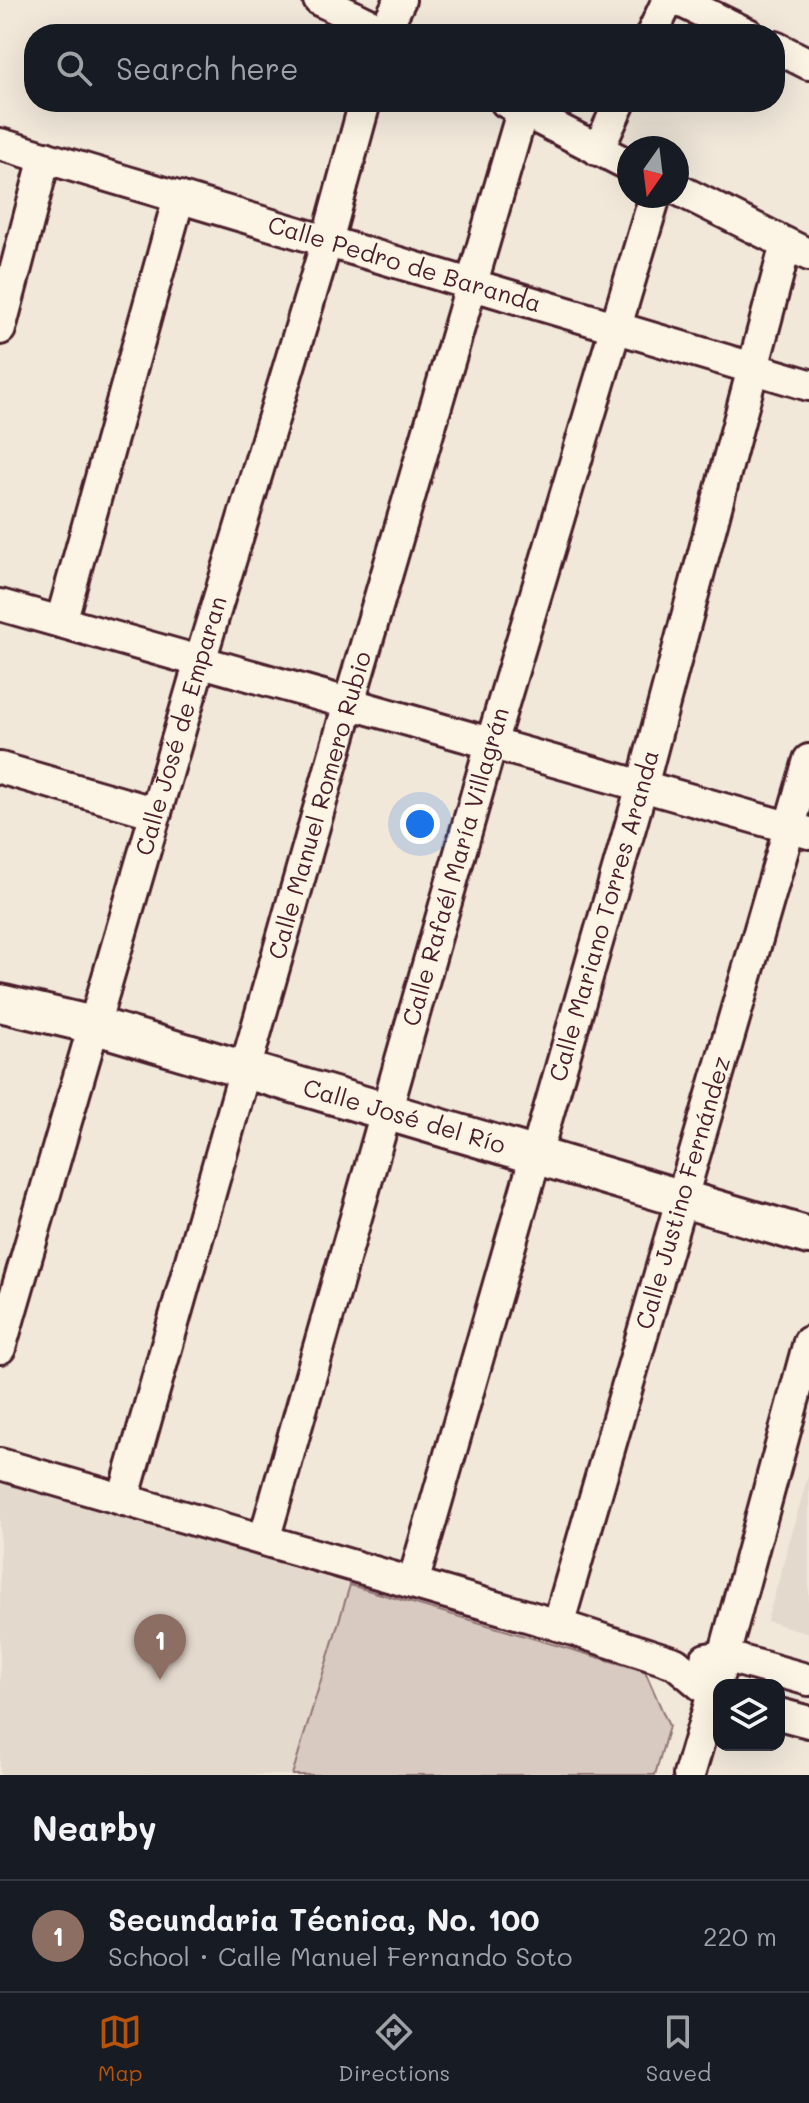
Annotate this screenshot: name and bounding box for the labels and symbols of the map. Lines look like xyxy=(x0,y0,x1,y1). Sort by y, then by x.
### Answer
north arrow xyxy=(617,136,689,208)
street label: Calle Pedro de Baranda xyxy=(265,208,545,318)
street label: Calle José de Emparan xyxy=(127,592,233,859)
street label: Calle Manuel Romero Rubio xyxy=(260,647,377,963)
street label: Calle Rafaél María Villagrán xyxy=(394,703,515,1030)
street label: Calle Mariano Torres Aranda xyxy=(541,746,665,1085)
your location xyxy=(400,804,440,844)
street label: Calle Justino Fernández xyxy=(628,1052,736,1333)
street label: Calle José del Río xyxy=(300,1071,509,1160)
pin: 1 xyxy=(134,1614,186,1680)

